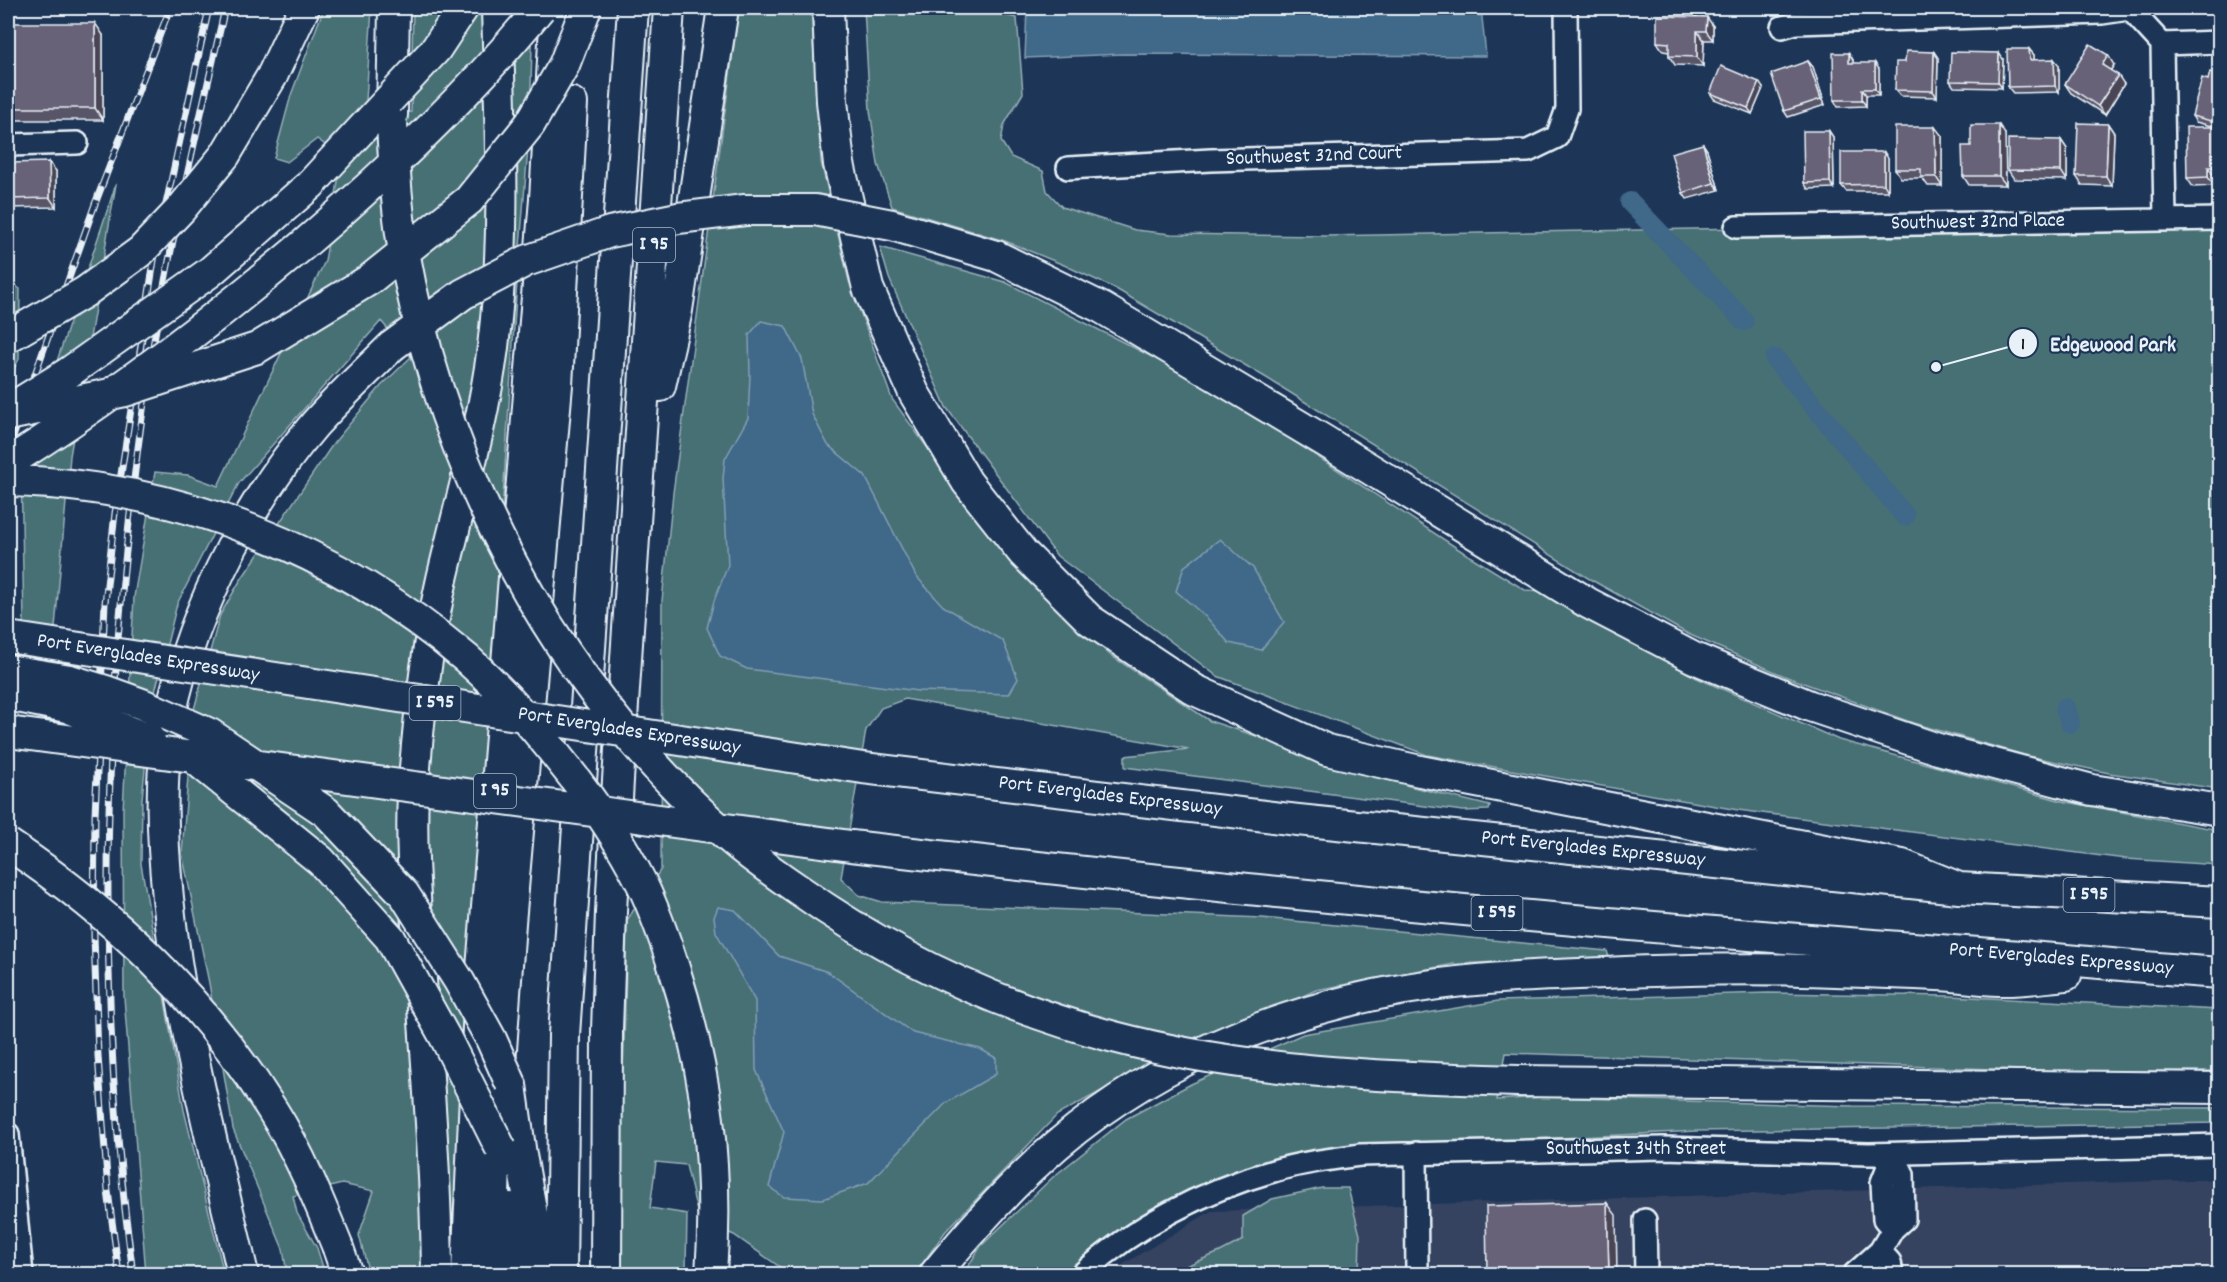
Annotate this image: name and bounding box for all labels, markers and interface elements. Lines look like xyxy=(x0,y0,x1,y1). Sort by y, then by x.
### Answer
street label: Southwest 32nd Court xyxy=(1225,139,1403,175)
street label: Southwest 32nd Place xyxy=(1891,206,2065,240)
road number: I 95 xyxy=(633,228,675,262)
callout: Edgewood Park xyxy=(2008,323,2188,363)
text: Edgewood Park xyxy=(2050,331,2176,362)
text: 1 xyxy=(2021,333,2025,358)
street label: Port Everglades Expressway xyxy=(35,627,262,691)
road number: I 595 xyxy=(410,686,460,720)
street label: Port Everglades Expressway xyxy=(516,700,743,764)
street label: Port Everglades Expressway xyxy=(997,768,1224,826)
road number: I 95 xyxy=(474,774,516,808)
street label: Port Everglades Expressway xyxy=(1480,823,1707,877)
road number: I 595 xyxy=(2064,878,2114,912)
road number: I 595 xyxy=(1472,896,1522,930)
street label: Port Everglades Expressway xyxy=(1948,935,2175,985)
street label: Southwest 34th Street xyxy=(1546,1135,1726,1165)

